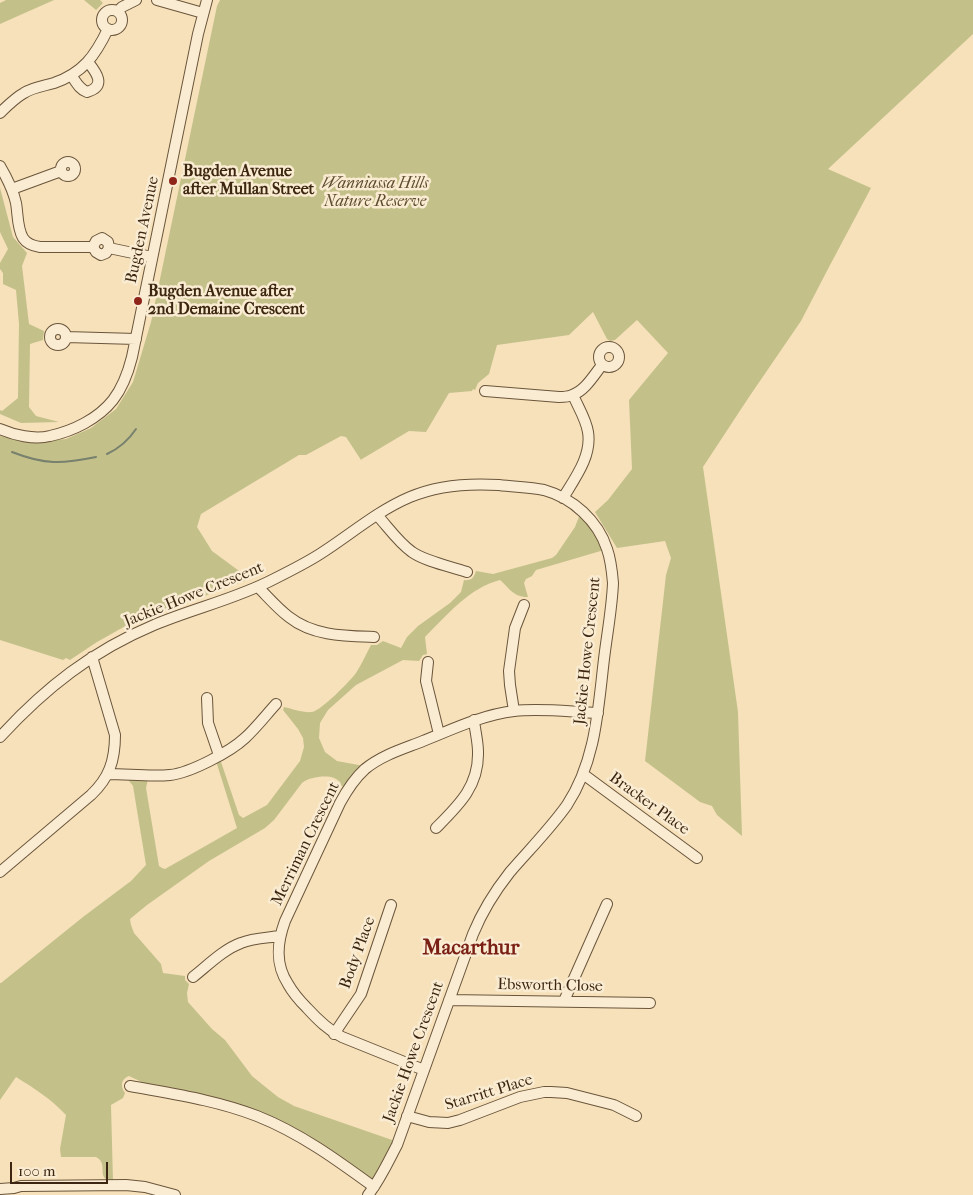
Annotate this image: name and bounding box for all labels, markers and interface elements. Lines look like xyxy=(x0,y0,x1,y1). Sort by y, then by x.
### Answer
place label: Bugden Avenue after Mullan Street xyxy=(183,162,314,200)
park label: Wanniassa Hills Nature Reserve xyxy=(322,174,428,212)
street label: Bugden Avenue xyxy=(122,175,164,285)
marker: Bugden Avenue after Mullan Street xyxy=(167,175,179,187)
place label: Bugden Avenue after 2nd Demaine Crescent xyxy=(148,282,305,320)
marker: Bugden Avenue after 2nd Demaine Crescent xyxy=(132,295,144,307)
street label: Jackie Howe Crescent xyxy=(122,558,266,632)
street label: Jackie Howe Crescent xyxy=(571,576,605,726)
street label: Bracker Place xyxy=(605,769,693,839)
street label: Merriman Crescent xyxy=(268,779,344,909)
street label: Body Place xyxy=(336,914,380,992)
district label: Macarthur xyxy=(423,936,519,962)
street label: Ebsworth Close xyxy=(497,975,603,997)
street label: Jackie Howe Crescent xyxy=(380,979,448,1125)
street label: Starritt Place xyxy=(443,1071,535,1115)
scale bar xyxy=(12,1152,110,1184)
text: 100 m xyxy=(18,1162,56,1180)

